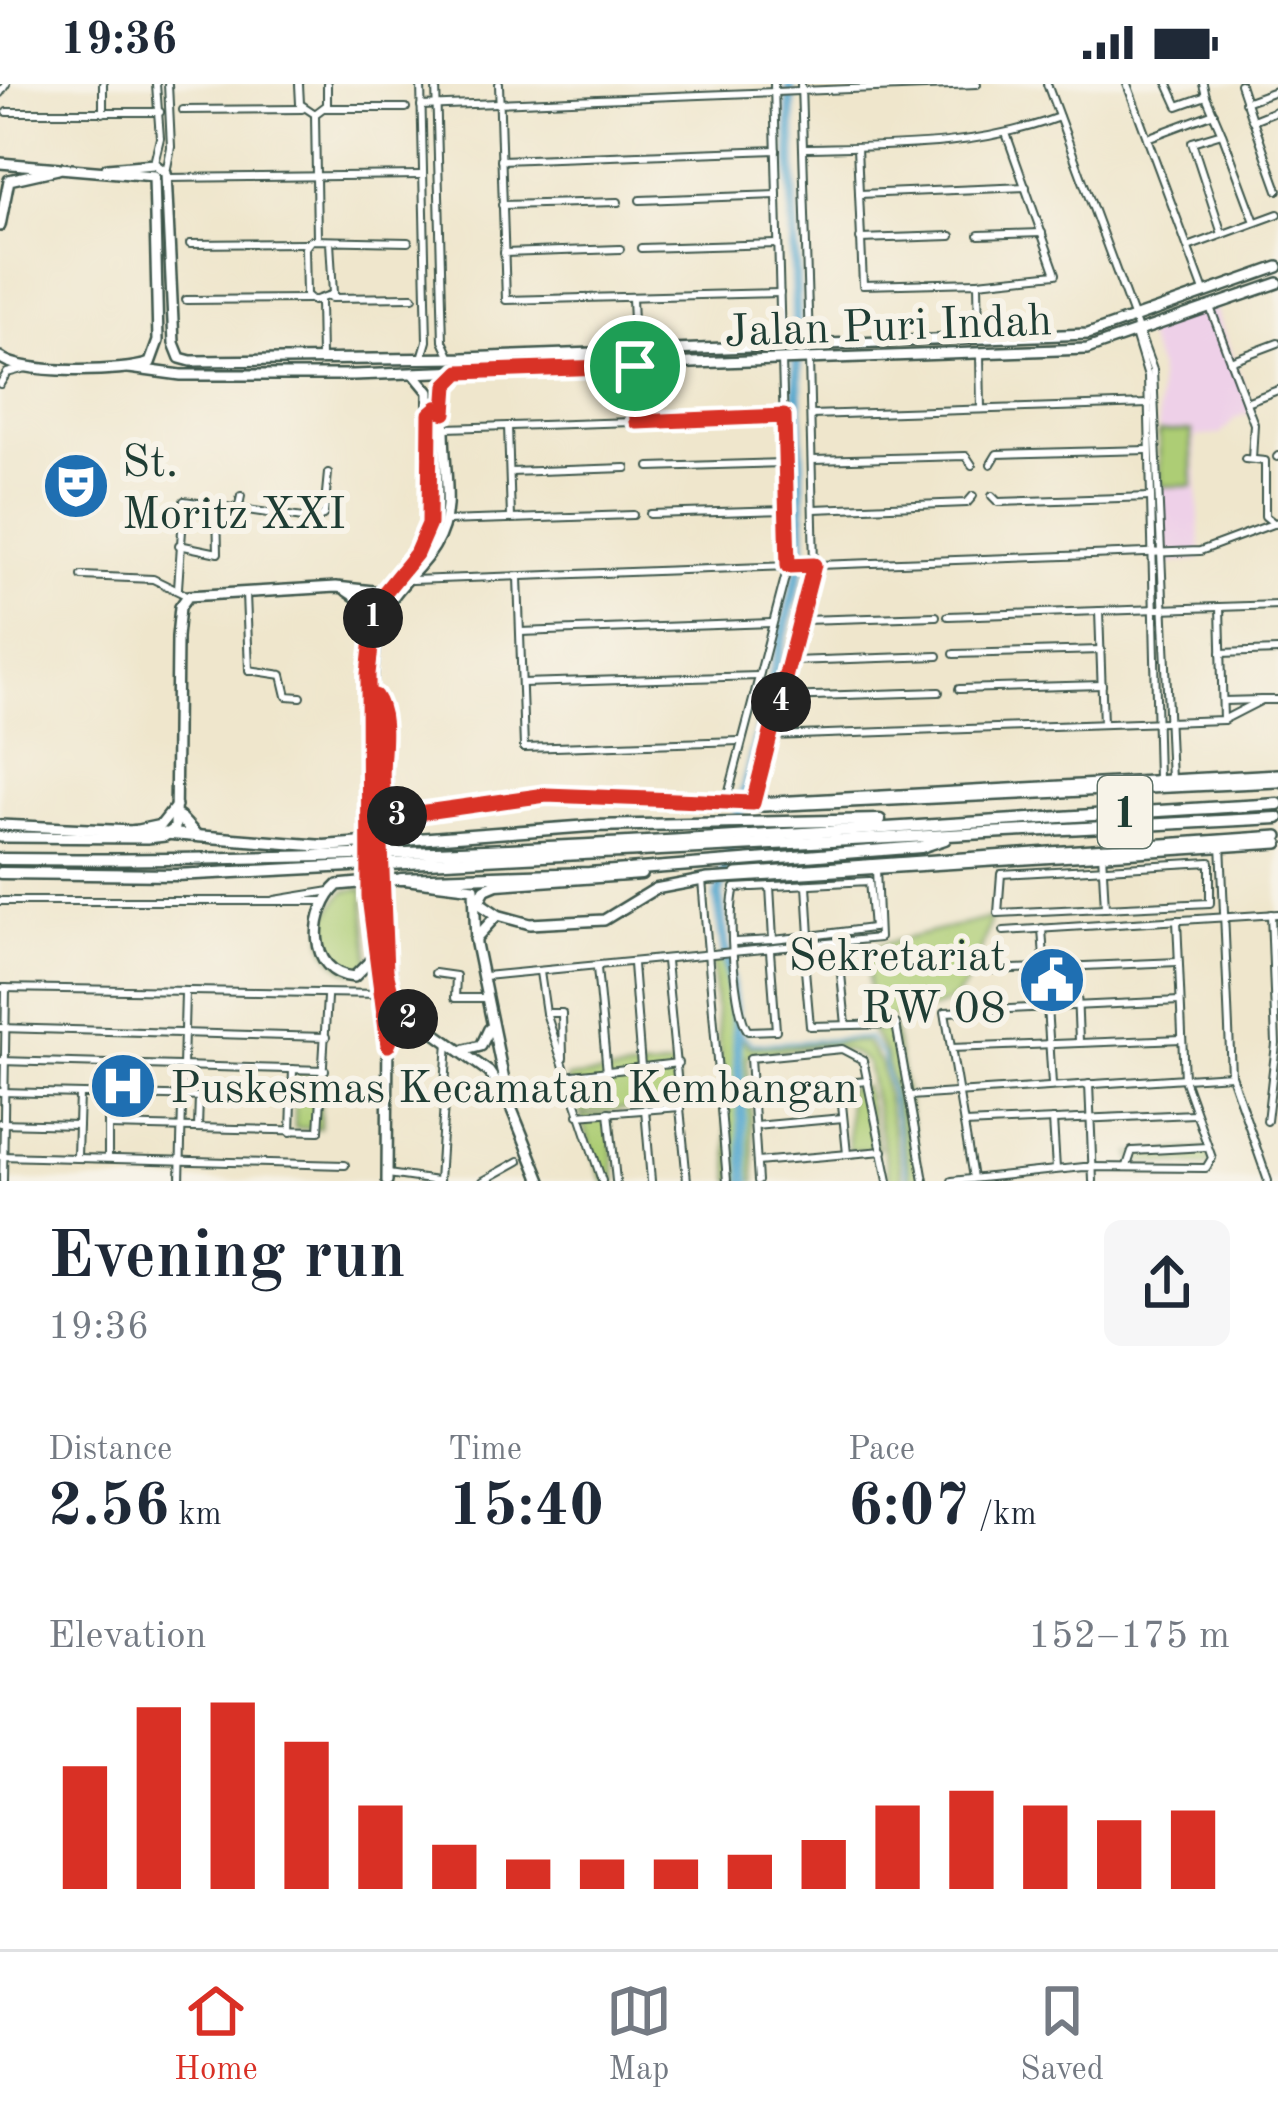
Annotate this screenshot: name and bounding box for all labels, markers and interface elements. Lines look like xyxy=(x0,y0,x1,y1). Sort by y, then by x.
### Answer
text: 19:36 xyxy=(60,19,177,64)
street label: Jalan Puri Indah xyxy=(724,300,1053,357)
pin xyxy=(584,315,686,417)
icon: arrive xyxy=(602,333,668,399)
place label: St. Moritz XXI xyxy=(122,442,346,539)
theatre icon: St. Moritz XXI xyxy=(41,451,111,521)
pin: 1 xyxy=(343,588,403,648)
text: 1 xyxy=(363,601,383,634)
pin: 4 xyxy=(751,672,811,732)
text: 4 xyxy=(771,685,791,718)
road number: 1 xyxy=(1098,776,1152,848)
pin: 3 xyxy=(367,786,427,846)
text: 3 xyxy=(387,799,407,832)
place label: Sekretariat RW 08 xyxy=(788,936,1006,1033)
public building icon: Sekretariat RW 08 xyxy=(1017,945,1087,1015)
pin: 2 xyxy=(378,989,438,1049)
text: 2 xyxy=(398,1002,418,1035)
hospital icon: Puskesmas Kecamatan Kembangan xyxy=(88,1051,158,1121)
place label: Puskesmas Kecamatan Kembangan xyxy=(170,1068,858,1113)
button: share xyxy=(1104,1220,1230,1346)
text: Evening run xyxy=(48,1226,406,1292)
text: 19:36 xyxy=(48,1308,149,1347)
text: Distance xyxy=(48,1434,172,1467)
text: Time xyxy=(448,1434,522,1467)
text: Pace xyxy=(848,1434,915,1467)
text: 2.56 xyxy=(48,1478,169,1538)
text: 15:40 xyxy=(448,1478,604,1538)
text: 6:07 xyxy=(848,1478,969,1538)
text: km xyxy=(169,1499,222,1532)
text: /km xyxy=(969,1499,1037,1532)
text: Elevation xyxy=(48,1617,207,1656)
text: 152–175 m xyxy=(1028,1617,1230,1656)
tab: Home xyxy=(174,1978,258,2091)
tab: Map xyxy=(606,1978,672,2091)
tab: Saved xyxy=(1020,1978,1104,2091)

